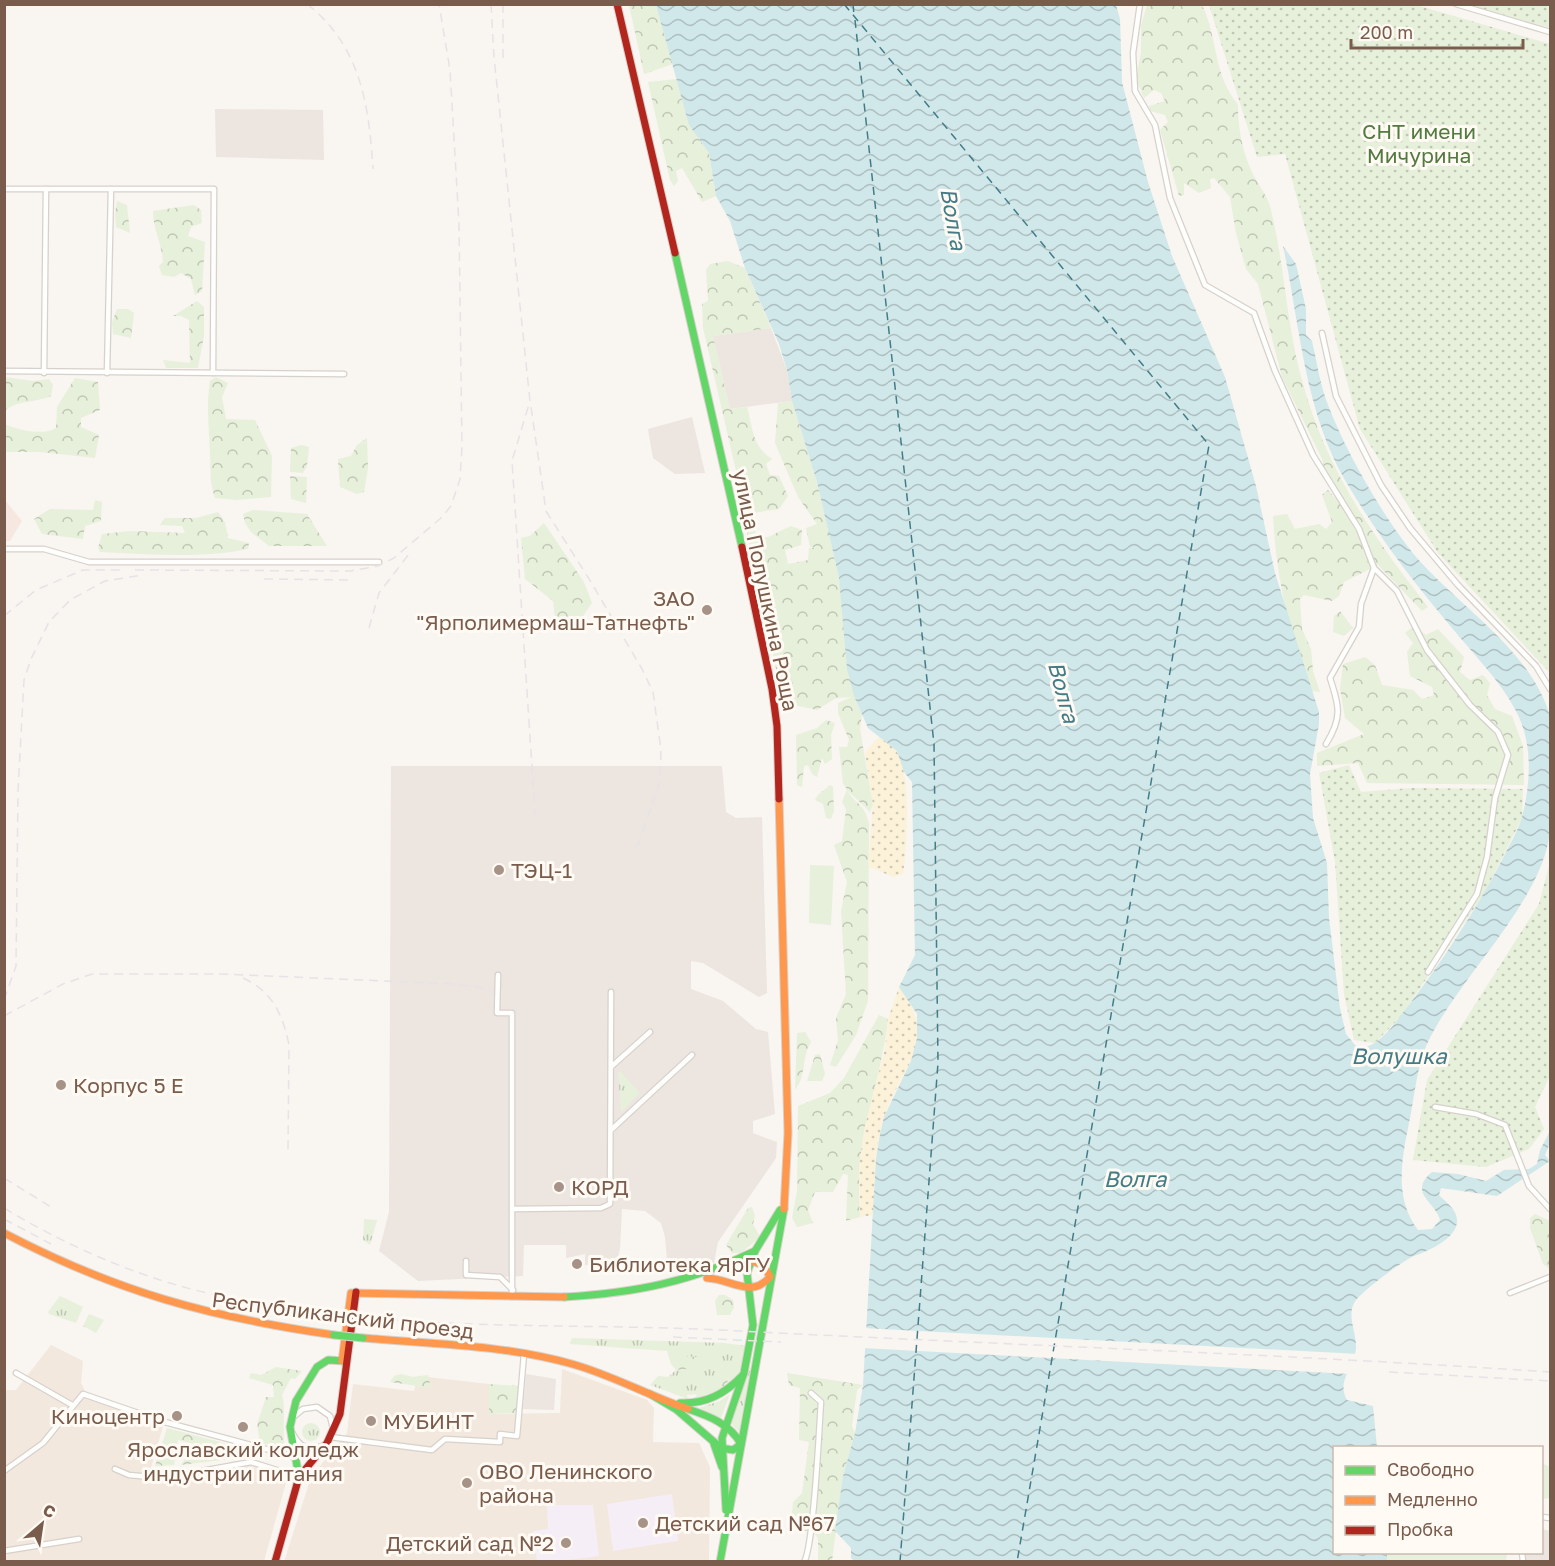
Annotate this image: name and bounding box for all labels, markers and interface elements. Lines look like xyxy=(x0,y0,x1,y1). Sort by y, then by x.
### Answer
scale bar xyxy=(1351,12,1524,50)
text: 200 m xyxy=(1360,21,1413,43)
park label: СНТ имени Мичурина xyxy=(1362,118,1476,168)
water label: Волга xyxy=(935,186,973,254)
street label: улица Полушкина Роща xyxy=(728,467,804,713)
place label: ЗАО "Ярполимермаш-Татнефть" xyxy=(416,585,695,635)
marker: ЗАО "Ярполимермаш-Татнефть" xyxy=(700,603,714,617)
water label: Волга xyxy=(1043,658,1086,727)
place label: ТЭЦ-1 xyxy=(511,857,572,883)
marker: ТЭЦ-1 xyxy=(492,863,506,877)
water label: Волушка xyxy=(1351,1042,1448,1069)
place label: Корпус 5 E xyxy=(73,1072,184,1098)
marker: Корпус 5 E xyxy=(54,1078,68,1092)
water label: Волга xyxy=(1104,1165,1168,1192)
place label: КОРД xyxy=(571,1174,629,1200)
marker: КОРД xyxy=(552,1180,566,1194)
place label: Библиотека ЯрГУ xyxy=(589,1251,770,1277)
marker: Библиотека ЯрГУ xyxy=(570,1257,584,1271)
street label: Республиканский проезд xyxy=(210,1286,476,1344)
place label: Киноцентр xyxy=(51,1403,165,1429)
place label: МУБИНТ xyxy=(383,1408,474,1434)
marker: Киноцентр xyxy=(170,1409,184,1423)
marker: МУБИНТ xyxy=(364,1414,378,1428)
marker: Ярославский колледж индустрии питания xyxy=(236,1420,250,1434)
place label: Ярославский колледж индустрии питания xyxy=(127,1436,359,1486)
legend xyxy=(1333,1446,1543,1554)
place label: ОВО Ленинского района xyxy=(479,1458,653,1508)
text: Свободно xyxy=(1387,1458,1474,1480)
marker: ОВО Ленинского района xyxy=(460,1476,474,1490)
text: Медленно xyxy=(1387,1488,1478,1510)
north arrow xyxy=(12,1494,72,1554)
text: С xyxy=(39,1499,59,1522)
place label: Детский сад №67 xyxy=(655,1510,835,1536)
marker: Детский сад №67 xyxy=(636,1516,650,1530)
text: Пробка xyxy=(1387,1518,1453,1540)
place label: Детский сад №2 xyxy=(386,1530,554,1556)
marker: Детский сад №2 xyxy=(559,1536,573,1550)

